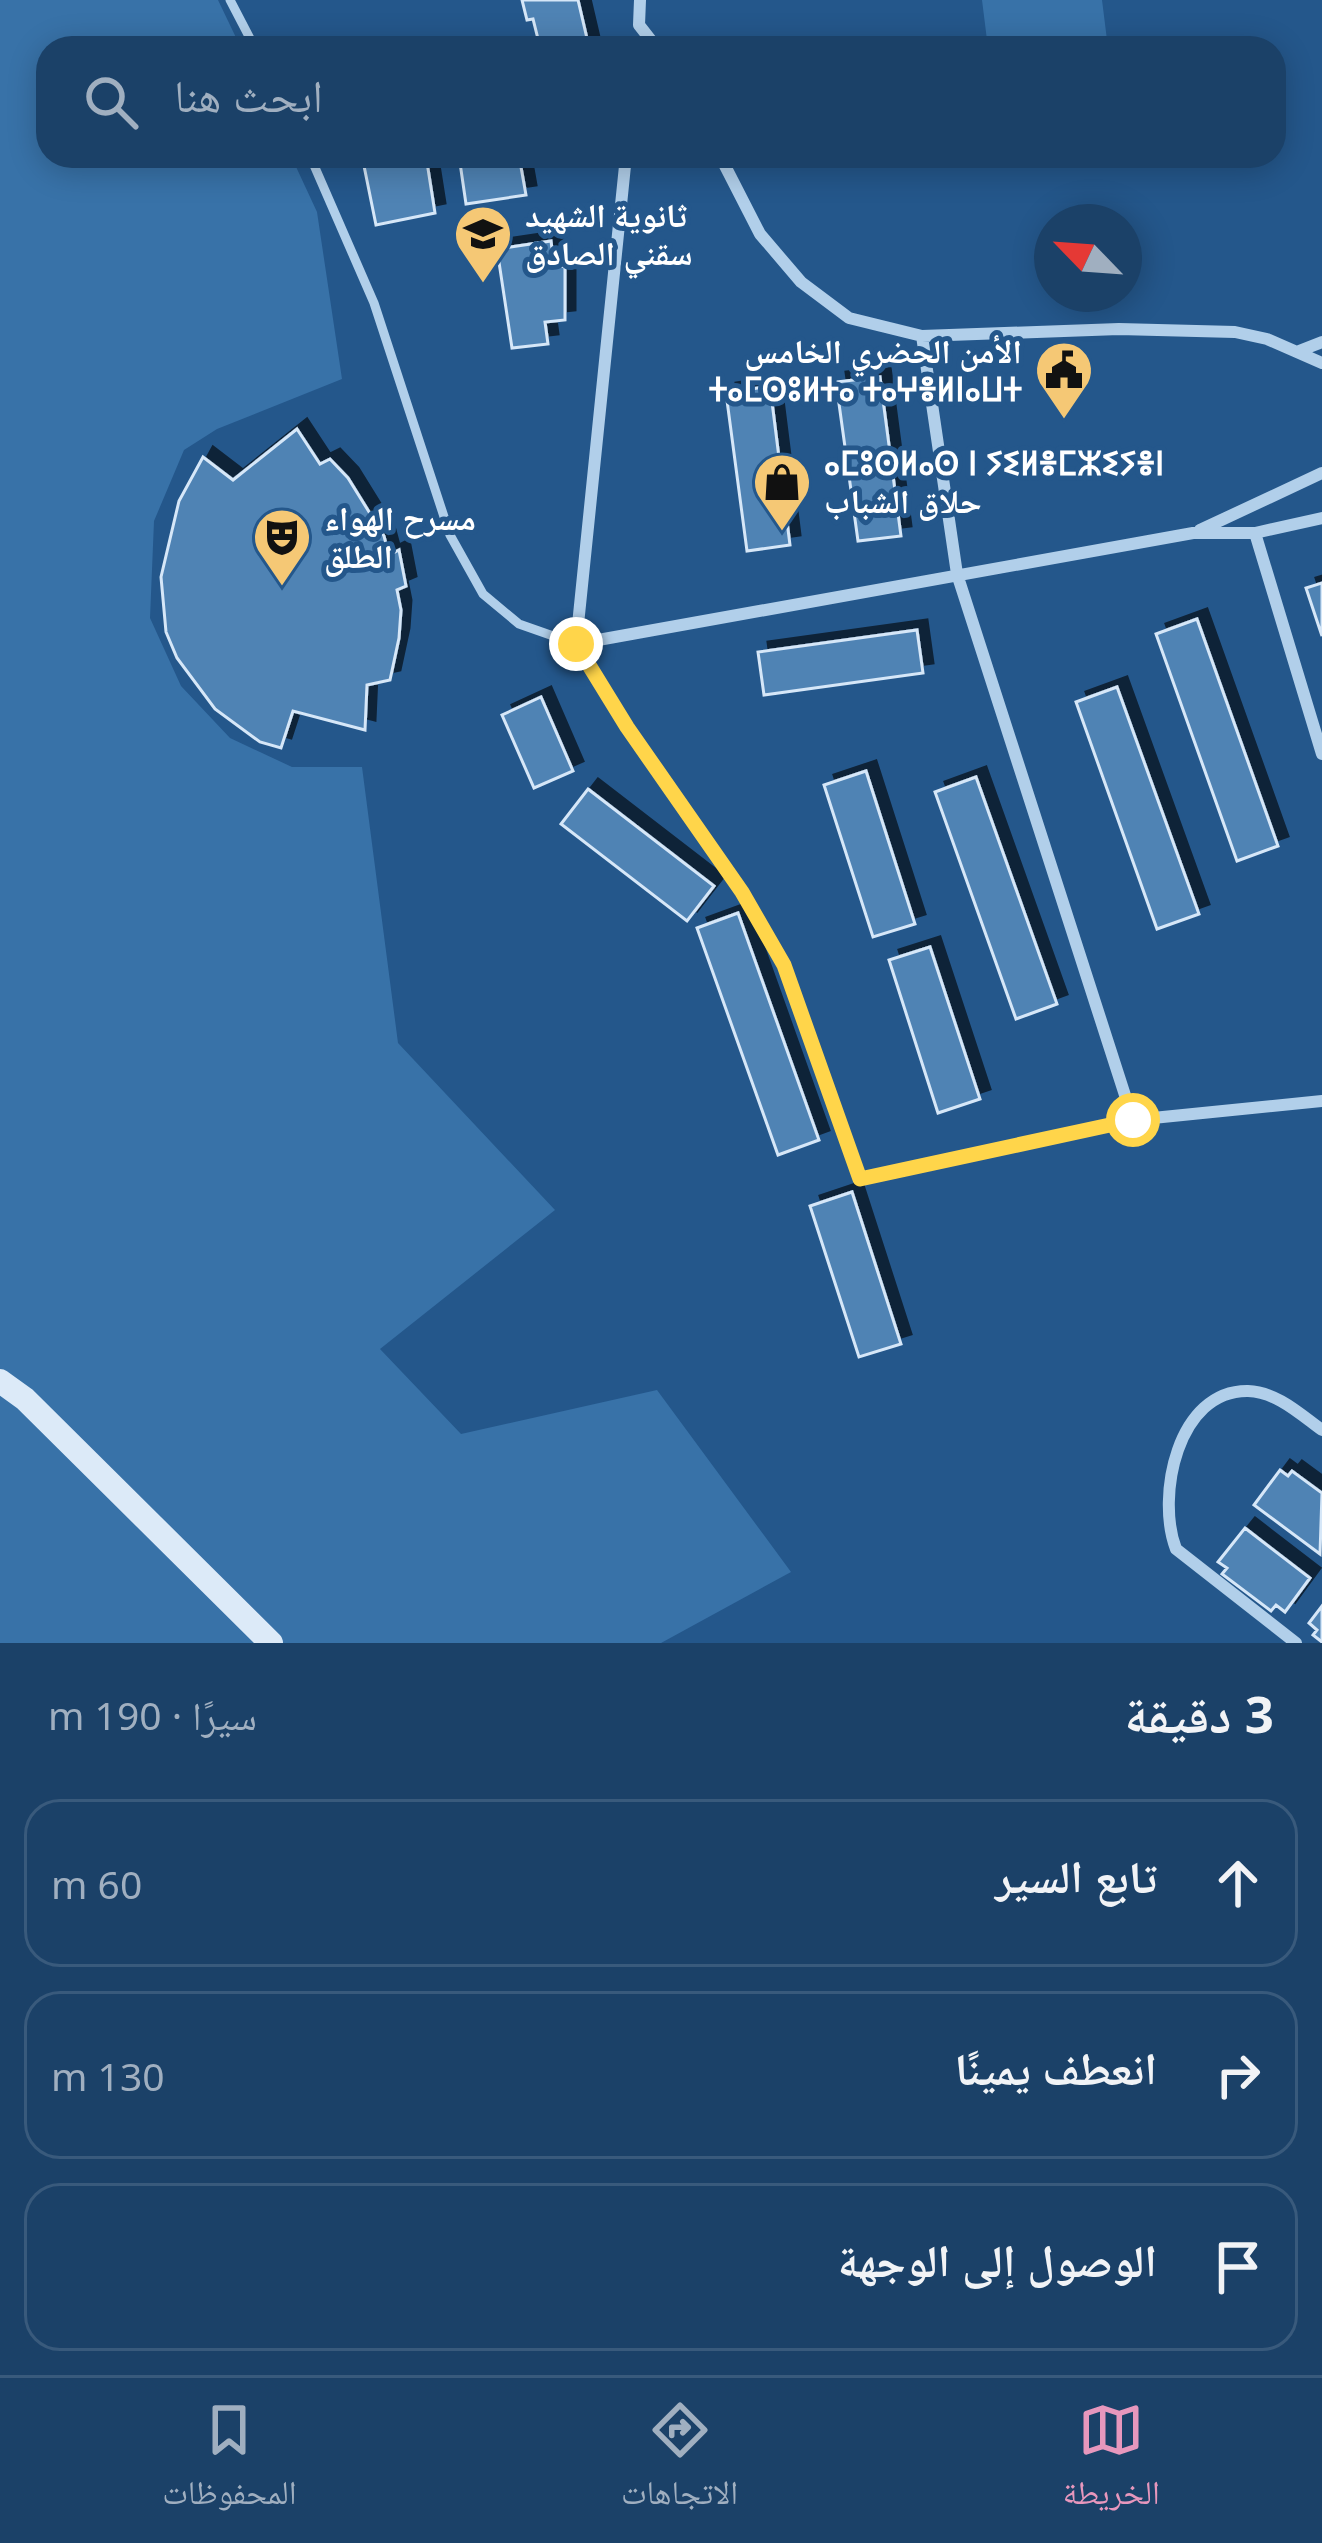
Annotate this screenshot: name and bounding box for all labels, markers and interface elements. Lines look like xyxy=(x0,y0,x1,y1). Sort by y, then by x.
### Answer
search box xyxy=(36,36,1286,168)
text: ابحث هنا xyxy=(174,64,323,125)
icon: search xyxy=(78,69,144,135)
place label: ثانوية الشهيد سقني الصادق xyxy=(525,192,693,279)
school or university icon: ثانوية الشهيد سقني الصادق xyxy=(452,203,514,285)
north arrow xyxy=(1034,204,1142,312)
place label: الأمن الحضري الخامس ⵜⴰⵎⵙⵓⵍⵜⴰ ⵜⴰⵖⴻⵍⵏⴰⵡⵜ xyxy=(709,328,1022,411)
public building icon: الأمن الحضري الخامس ⵜⴰⵎⵙⵓⵍⵜⴰ ⵜⴰⵖⴻⵍⵏⴰⵡⵜ xyxy=(1033,339,1095,421)
place label: ⴰⵎⵓⵙⵍⴰⵙ ⵏ ⵢⵉⵍⴻⵎⵣⵉⵢⴻⵏ حلاق الشباب xyxy=(824,440,1164,523)
shop icon: ⴰⵎⵓⵙⵍⴰⵙ ⵏ ⵢⵉⵍⴻⵎⵣⵉⵢⴻⵏ حلاق الشباب xyxy=(751,451,813,533)
place label: مسرح الهواء الطلق xyxy=(324,495,476,578)
theatre icon: مسرح الهواء الطلق xyxy=(251,506,313,588)
route end xyxy=(549,617,603,671)
route start xyxy=(1106,1093,1160,1147)
text: 3 دقيقة xyxy=(1124,1678,1274,1748)
text: سيرًا · 190 m xyxy=(48,1688,257,1741)
text: تابع السير xyxy=(995,1845,1157,1906)
icon: ahead xyxy=(1205,1850,1271,1916)
text: 60 m xyxy=(51,1857,142,1910)
text: انعطف يمينًا xyxy=(954,2037,1157,2098)
icon: right xyxy=(1205,2042,1271,2108)
text: 130 m xyxy=(51,2049,165,2102)
text: الوصول إلى الوجهة xyxy=(838,2229,1157,2290)
icon: arrive xyxy=(1205,2234,1271,2300)
tab: المحفوظات xyxy=(162,2397,297,2525)
tab: الاتجاهات xyxy=(621,2397,738,2525)
tab: الخريطة xyxy=(1063,2397,1160,2525)

